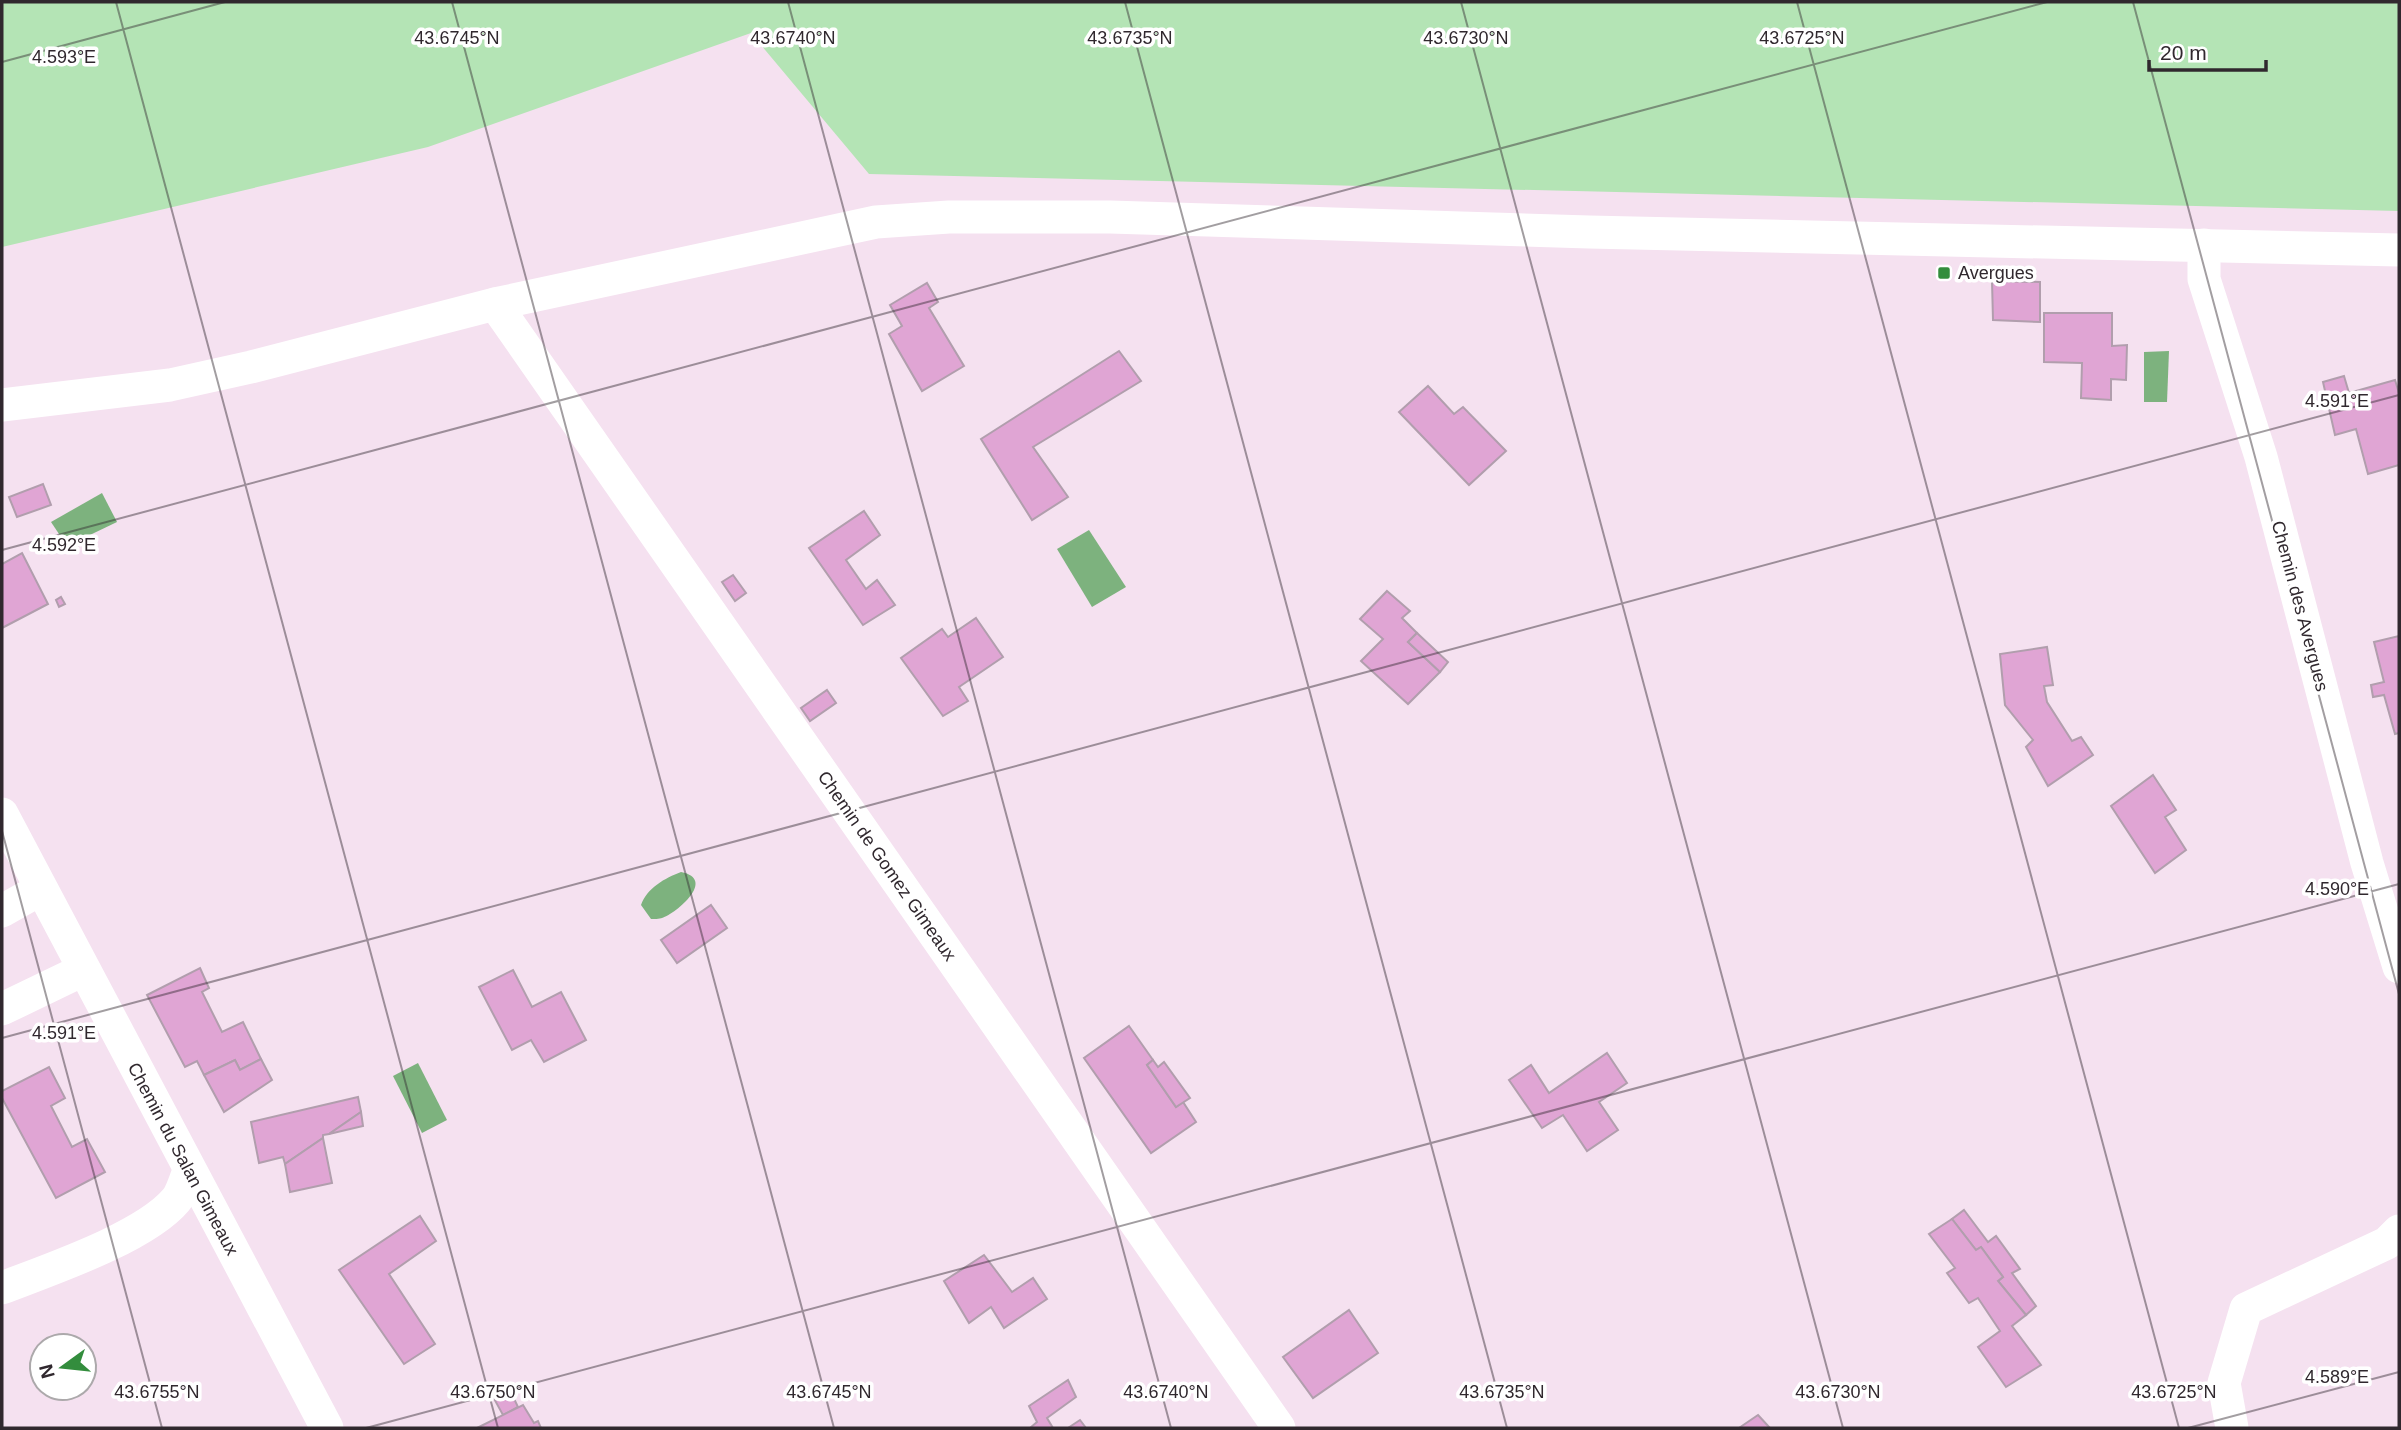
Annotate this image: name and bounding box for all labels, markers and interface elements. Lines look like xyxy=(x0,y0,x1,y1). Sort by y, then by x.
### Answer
text: 43.6745°N xyxy=(414,28,500,48)
text: 43.6740°N xyxy=(750,28,836,48)
text: 43.6735°N xyxy=(1087,28,1173,48)
text: 43.6730°N xyxy=(1423,28,1509,48)
text: 43.6725°N xyxy=(1759,28,1845,48)
scale bar xyxy=(2149,28,2266,72)
text: 20 m xyxy=(2160,41,2207,64)
text: 4.593°E xyxy=(32,47,96,67)
place label: Avergues xyxy=(1958,263,2034,283)
marker: Avergues xyxy=(1936,265,1952,281)
text: 4.591°E xyxy=(2305,391,2369,411)
street label: Chemin des Avergues xyxy=(2268,519,2332,693)
text: 4.592°E xyxy=(32,535,96,555)
street label: Chemin de Gomez Gimeaux xyxy=(814,767,960,965)
text: 4.590°E xyxy=(2305,879,2369,899)
text: 4.591°E xyxy=(32,1023,96,1043)
street label: Chemin du Salan Gimeaux xyxy=(124,1059,242,1259)
north arrow xyxy=(28,1332,98,1402)
text: N xyxy=(35,1362,59,1381)
text: 4.589°E xyxy=(2305,1367,2369,1387)
text: 43.6755°N xyxy=(114,1382,200,1402)
text: 43.6750°N xyxy=(450,1382,536,1402)
text: 43.6745°N xyxy=(786,1382,872,1402)
text: 43.6740°N xyxy=(1123,1382,1209,1402)
text: 43.6735°N xyxy=(1459,1382,1545,1402)
text: 43.6730°N xyxy=(1795,1382,1881,1402)
text: 43.6725°N xyxy=(2131,1382,2217,1402)

